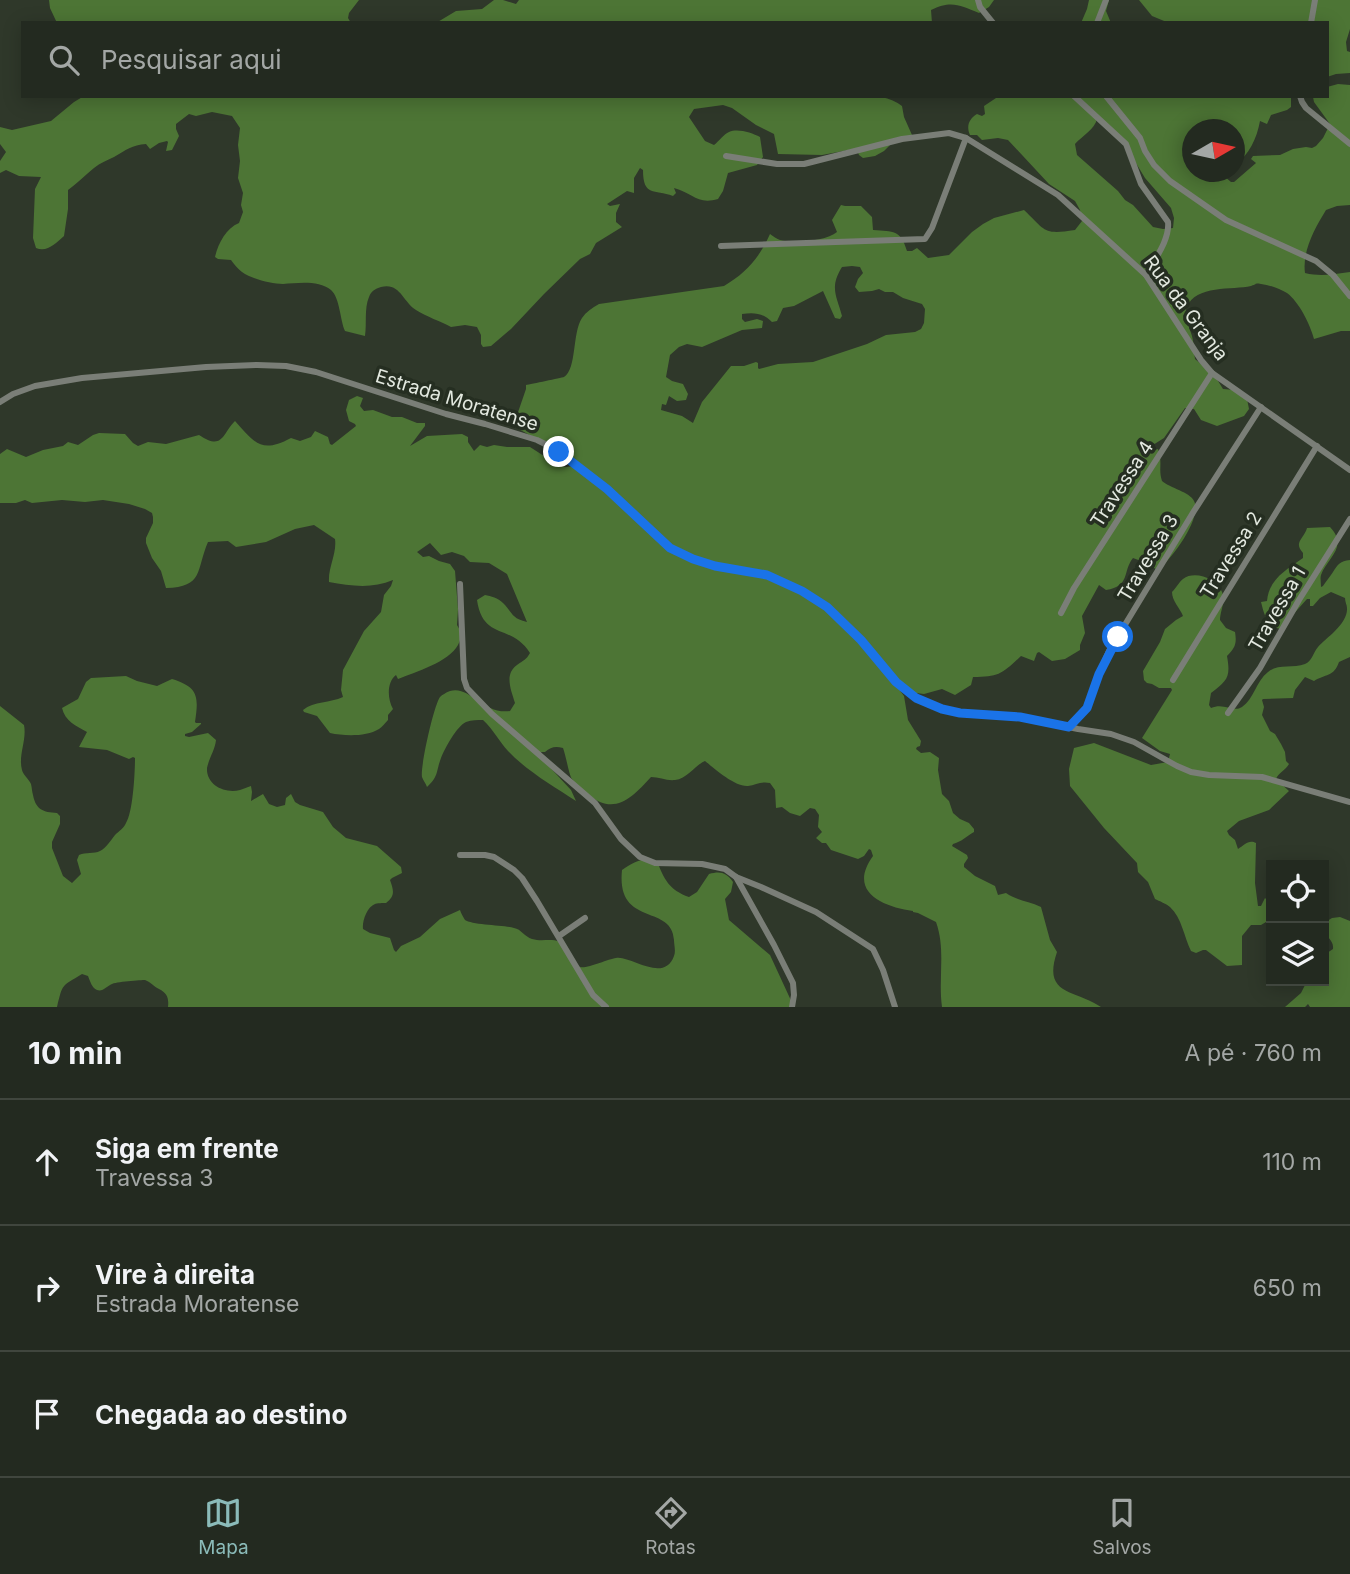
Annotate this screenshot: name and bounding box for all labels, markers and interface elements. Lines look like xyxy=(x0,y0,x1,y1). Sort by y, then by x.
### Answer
search box xyxy=(21,21,1329,98)
icon: search xyxy=(45,41,83,79)
text: Pesquisar aqui xyxy=(101,44,282,75)
north arrow xyxy=(1182,119,1245,182)
street label: Rua da Granja xyxy=(1139,251,1233,365)
street label: Estrada Moratense xyxy=(373,364,541,436)
route end xyxy=(543,436,574,467)
street label: Travessa 4 xyxy=(1086,436,1158,532)
street label: Travessa 2 xyxy=(1195,507,1267,603)
street label: Travessa 3 xyxy=(1113,510,1183,606)
street label: Travessa 1 xyxy=(1244,563,1310,655)
route start xyxy=(1102,621,1133,652)
map controls xyxy=(1266,860,1329,986)
button: locate xyxy=(1266,860,1329,923)
button: layers xyxy=(1266,923,1329,986)
text: 10 min xyxy=(28,1035,122,1071)
text: A pé · 760 m xyxy=(1185,1039,1322,1067)
text: Siga em frente xyxy=(95,1133,279,1164)
icon: ahead xyxy=(28,1143,66,1181)
text: 110 m xyxy=(1262,1148,1322,1176)
text: Travessa 3 xyxy=(95,1164,214,1192)
text: Vire à direita xyxy=(95,1259,255,1290)
icon: right xyxy=(28,1269,66,1307)
text: 650 m xyxy=(1253,1274,1322,1302)
text: Estrada Moratense xyxy=(95,1290,300,1318)
icon: arrive xyxy=(28,1395,66,1433)
text: Chegada ao destino xyxy=(95,1399,347,1430)
tab: Mapa xyxy=(198,1494,249,1559)
tab: Rotas xyxy=(645,1494,696,1559)
tab: Salvos xyxy=(1092,1494,1152,1559)

